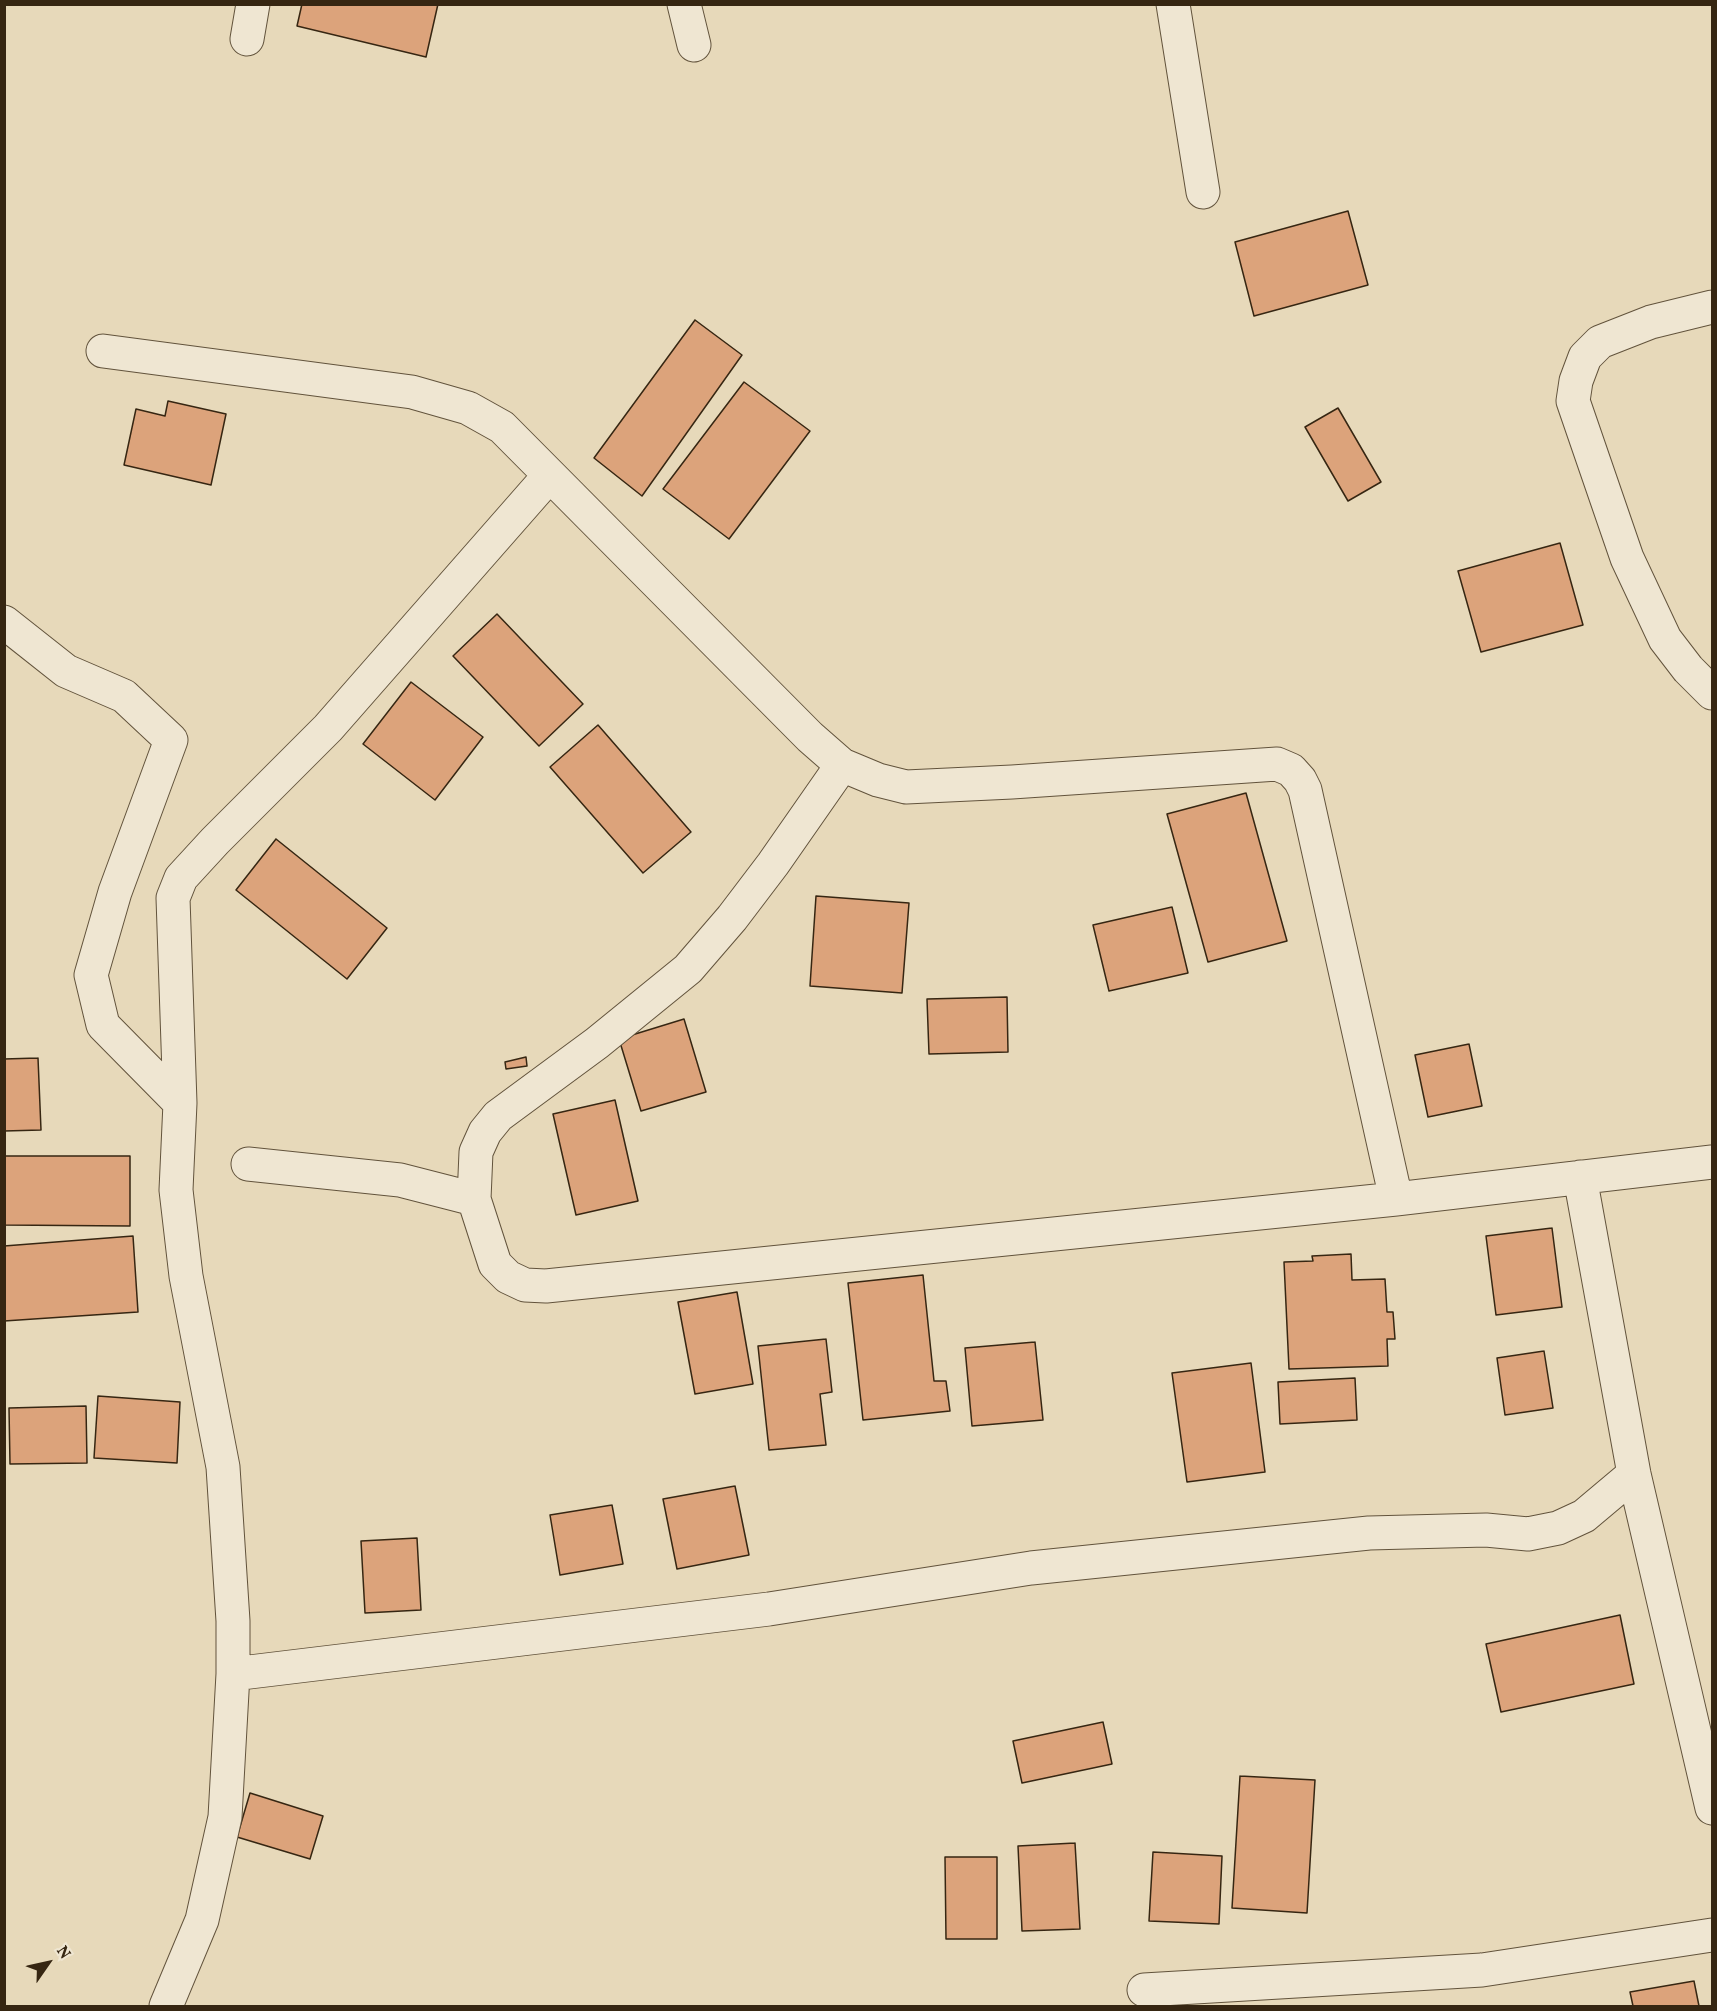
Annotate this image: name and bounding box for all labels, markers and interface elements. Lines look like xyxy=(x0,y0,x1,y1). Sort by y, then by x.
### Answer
north arrow xyxy=(18,1933,78,1993)
text: N xyxy=(51,1942,75,1964)

